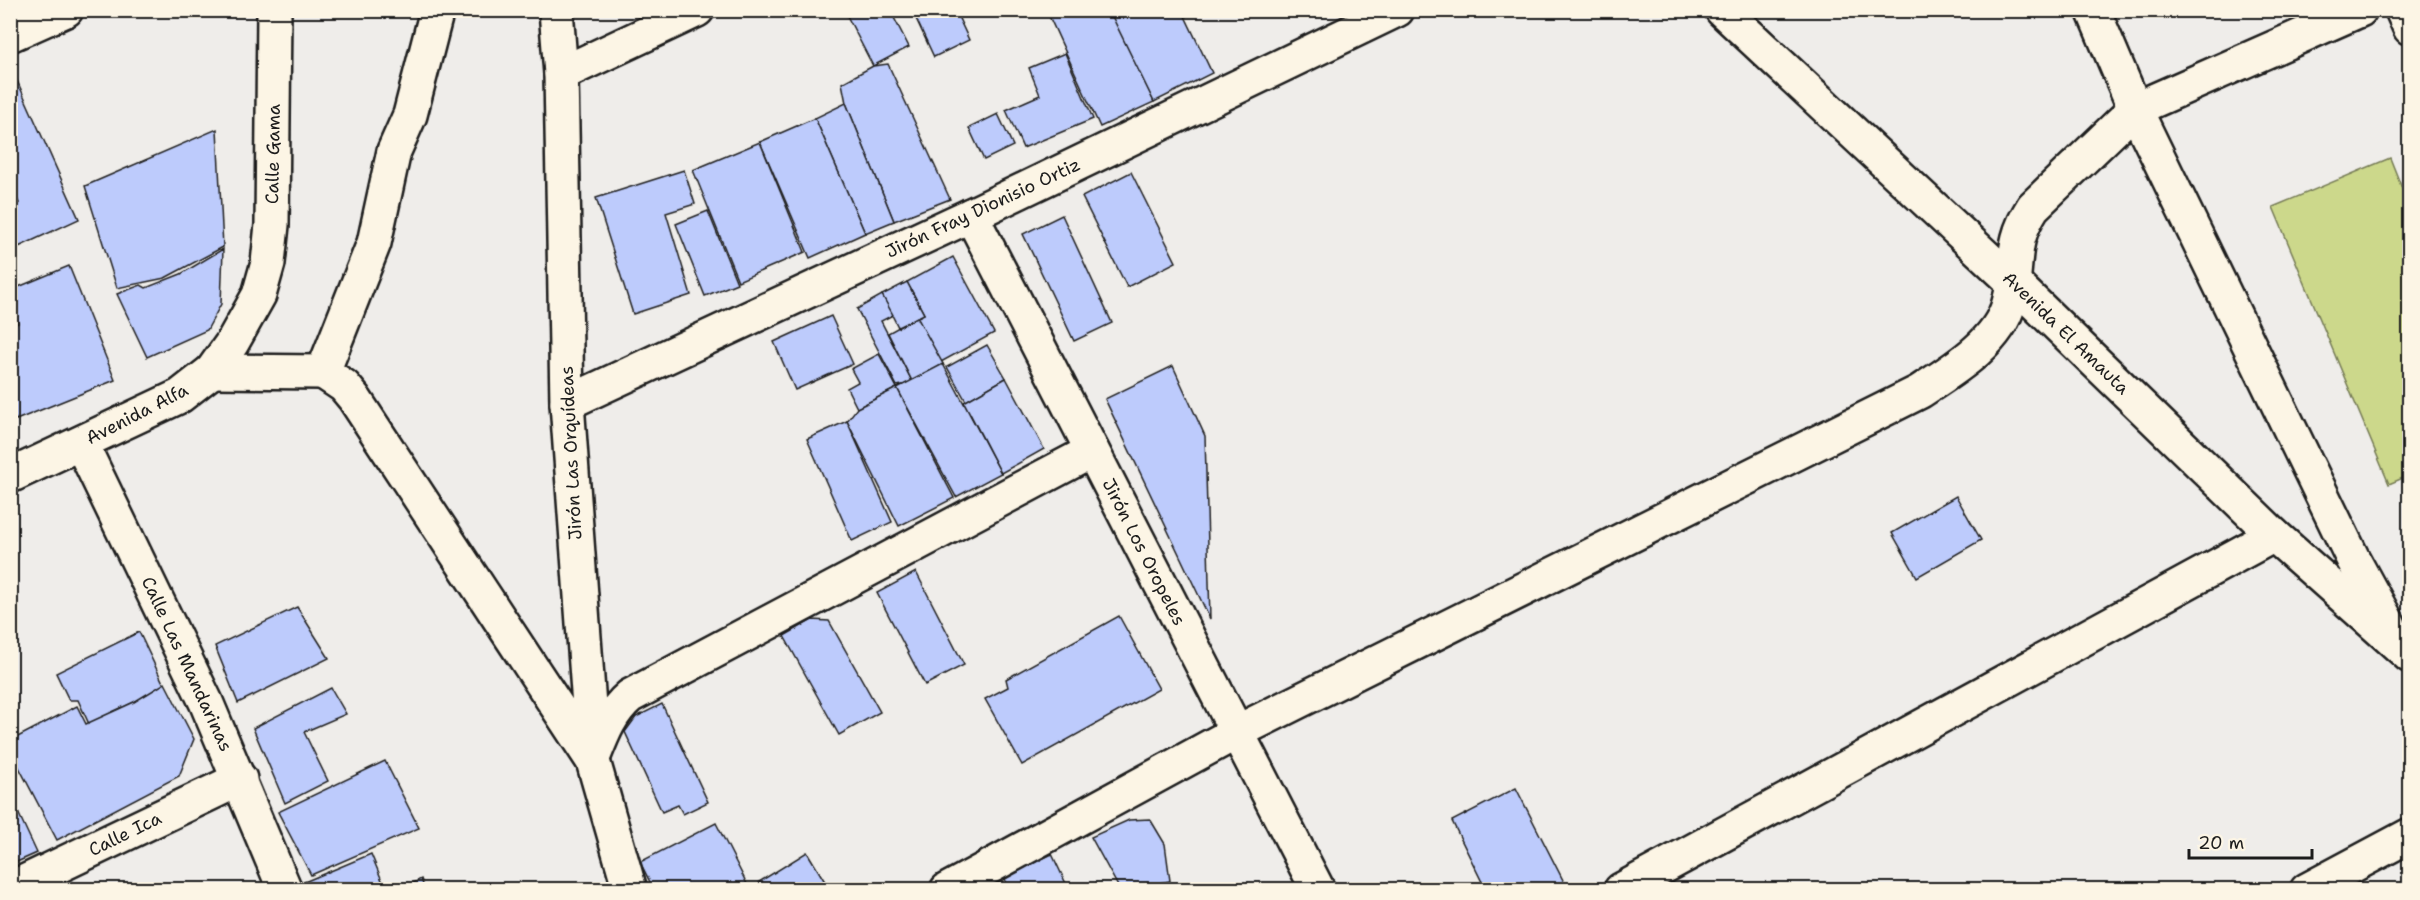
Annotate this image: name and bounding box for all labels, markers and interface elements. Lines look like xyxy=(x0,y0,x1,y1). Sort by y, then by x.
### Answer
street label: Calle Gama xyxy=(260,104,286,204)
street label: Jirón Fray Dionisio Ortiz xyxy=(882,152,1084,264)
street label: Avenida El Amauta xyxy=(1997,266,2135,400)
street label: Jirón Las Orquídeas xyxy=(554,365,588,541)
street label: Avenida Alfa xyxy=(82,378,192,450)
street label: Jirón Los Oropeles xyxy=(1097,474,1191,630)
street label: Calle Las Mandarinas xyxy=(136,573,238,755)
street label: Calle Ica xyxy=(85,806,165,862)
scale bar xyxy=(2189,822,2312,860)
text: 20 m xyxy=(2198,831,2244,855)

